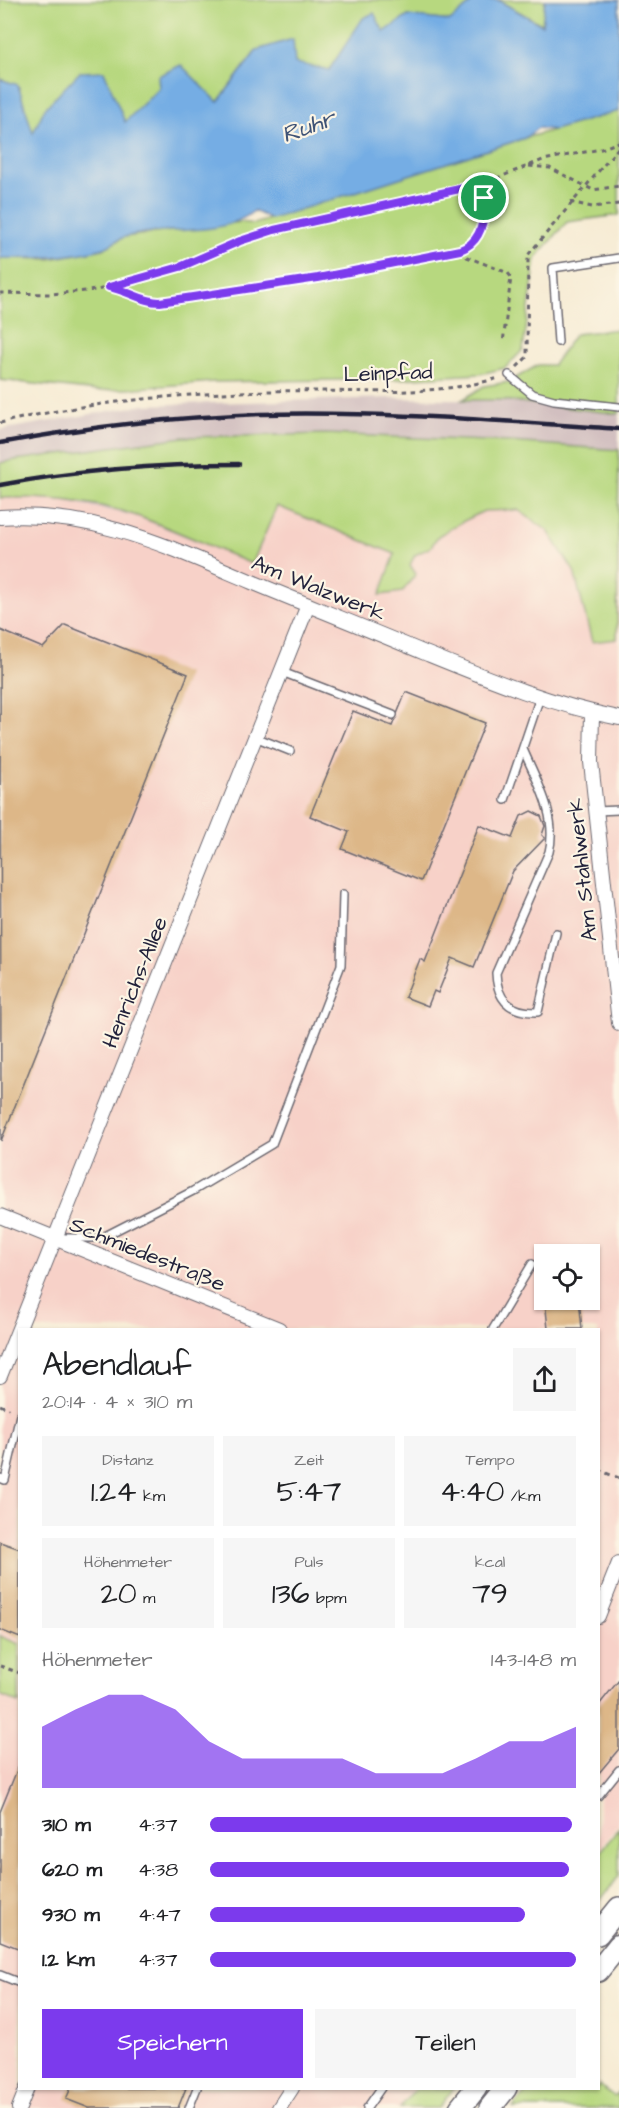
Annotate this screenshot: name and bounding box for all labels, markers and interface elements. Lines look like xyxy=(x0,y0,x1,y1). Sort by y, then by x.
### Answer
water label: Ruhr xyxy=(277,101,342,152)
pin xyxy=(458,172,509,223)
icon: arrive xyxy=(467,181,500,214)
street label: Leinpfad xyxy=(343,356,433,391)
street label: Am Walzwerk xyxy=(247,547,390,629)
street label: Am Stahlwerk xyxy=(560,796,605,943)
street label: Henrichs-Allee xyxy=(95,912,176,1053)
street label: Schmiedestraße xyxy=(65,1209,230,1300)
map controls xyxy=(534,1244,600,1310)
button: locate xyxy=(534,1244,600,1310)
text: Abendlauf xyxy=(42,1342,191,1388)
button: share xyxy=(513,1348,576,1411)
text: 20:14 · 4 × 310 m xyxy=(42,1388,192,1416)
text: Distanz xyxy=(102,1449,154,1471)
text: Zeit xyxy=(294,1449,324,1471)
text: Tempo xyxy=(466,1449,514,1471)
text: 1.24 xyxy=(91,1471,136,1513)
text: 5:47 xyxy=(276,1471,342,1513)
text: 4:40 xyxy=(440,1471,504,1513)
text: km xyxy=(136,1485,165,1507)
text: /km xyxy=(504,1485,540,1507)
text: Höhenmeter xyxy=(84,1551,172,1573)
text: Puls xyxy=(295,1551,323,1573)
text: kcal xyxy=(475,1551,505,1573)
text: 20 xyxy=(101,1573,137,1615)
text: 136 xyxy=(272,1573,310,1615)
text: 79 xyxy=(472,1573,508,1615)
text: m xyxy=(137,1587,155,1609)
text: bpm xyxy=(310,1587,346,1609)
text: Höhenmeter xyxy=(42,1646,152,1674)
text: 143–148 m xyxy=(491,1646,576,1674)
text: 310 m xyxy=(42,1811,91,1839)
text: 4:37 xyxy=(138,1811,177,1839)
text: 620 m xyxy=(42,1856,102,1884)
text: 4:38 xyxy=(138,1856,178,1884)
text: 930 m xyxy=(42,1901,100,1929)
text: 4:47 xyxy=(138,1901,181,1929)
text: 1.2 km xyxy=(42,1946,95,1974)
text: 4:37 xyxy=(138,1946,177,1974)
button: Speichern xyxy=(42,2009,303,2078)
button: Teilen xyxy=(315,2009,576,2078)

